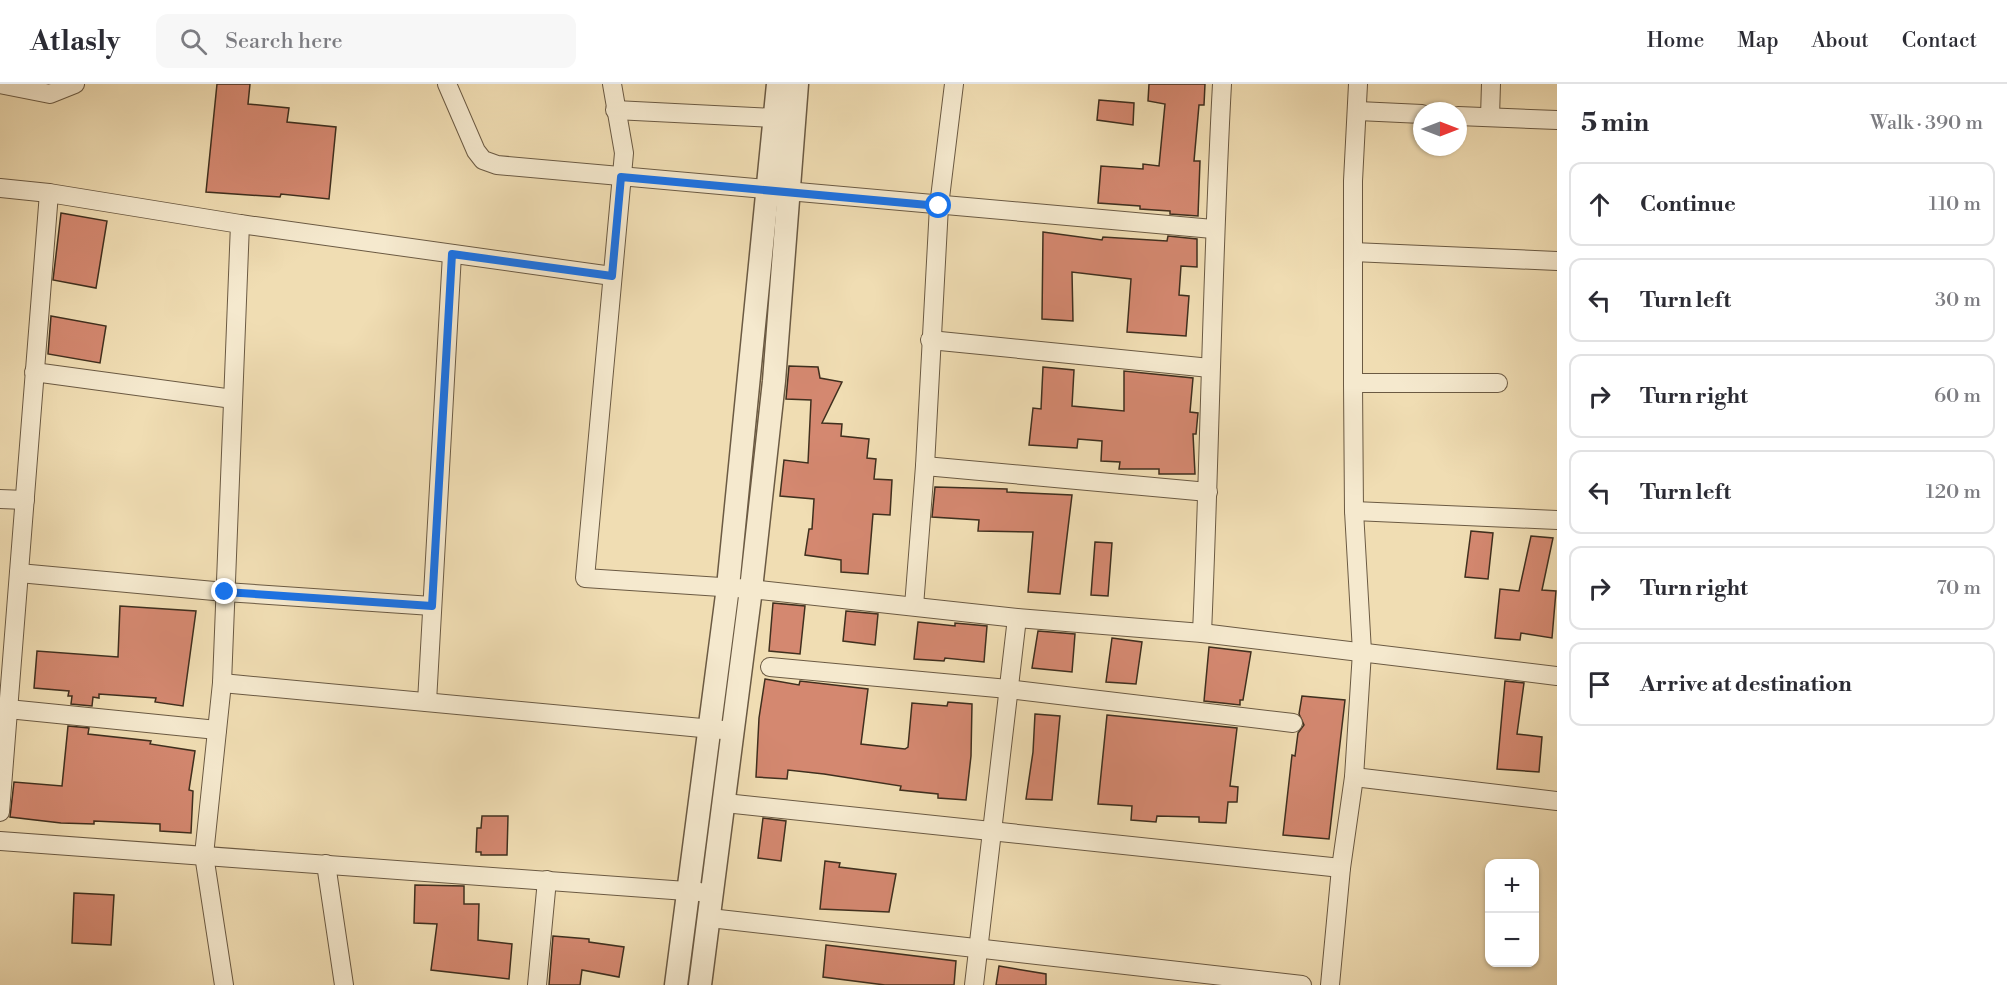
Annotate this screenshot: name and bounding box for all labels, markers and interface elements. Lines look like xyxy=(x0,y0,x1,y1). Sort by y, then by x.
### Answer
search box xyxy=(156,14,576,68)
text: Atlasly xyxy=(30,24,120,59)
icon: search xyxy=(177,25,210,58)
text: Search here xyxy=(225,28,343,55)
text: Home xyxy=(1647,28,1704,54)
text: Map xyxy=(1737,28,1779,54)
text: About xyxy=(1812,28,1869,54)
text: Contact xyxy=(1902,28,1977,54)
north arrow xyxy=(1413,102,1467,156)
text: 5 min xyxy=(1581,107,1649,139)
text: Walk · 390 m xyxy=(1870,111,1983,136)
icon: ahead xyxy=(1583,188,1616,221)
text: Continue xyxy=(1640,191,1736,218)
route start xyxy=(925,192,951,218)
text: 110 m xyxy=(1929,192,1981,217)
icon: left xyxy=(1583,284,1616,317)
text: Turn left xyxy=(1640,287,1731,314)
text: 30 m xyxy=(1935,288,1981,313)
icon: right xyxy=(1583,380,1616,413)
text: Turn right xyxy=(1640,383,1748,410)
text: 60 m xyxy=(1934,384,1981,409)
icon: left xyxy=(1583,476,1616,509)
text: Turn left xyxy=(1640,479,1731,506)
text: 120 m xyxy=(1926,480,1981,505)
icon: right xyxy=(1583,572,1616,605)
text: Turn right xyxy=(1640,575,1748,602)
text: 70 m xyxy=(1937,576,1981,601)
route end xyxy=(211,578,237,604)
icon: arrive xyxy=(1583,668,1616,701)
text: Arrive at destination xyxy=(1640,671,1852,698)
map controls xyxy=(1485,859,1539,967)
button: + xyxy=(1485,859,1539,913)
button: − xyxy=(1485,913,1539,967)

